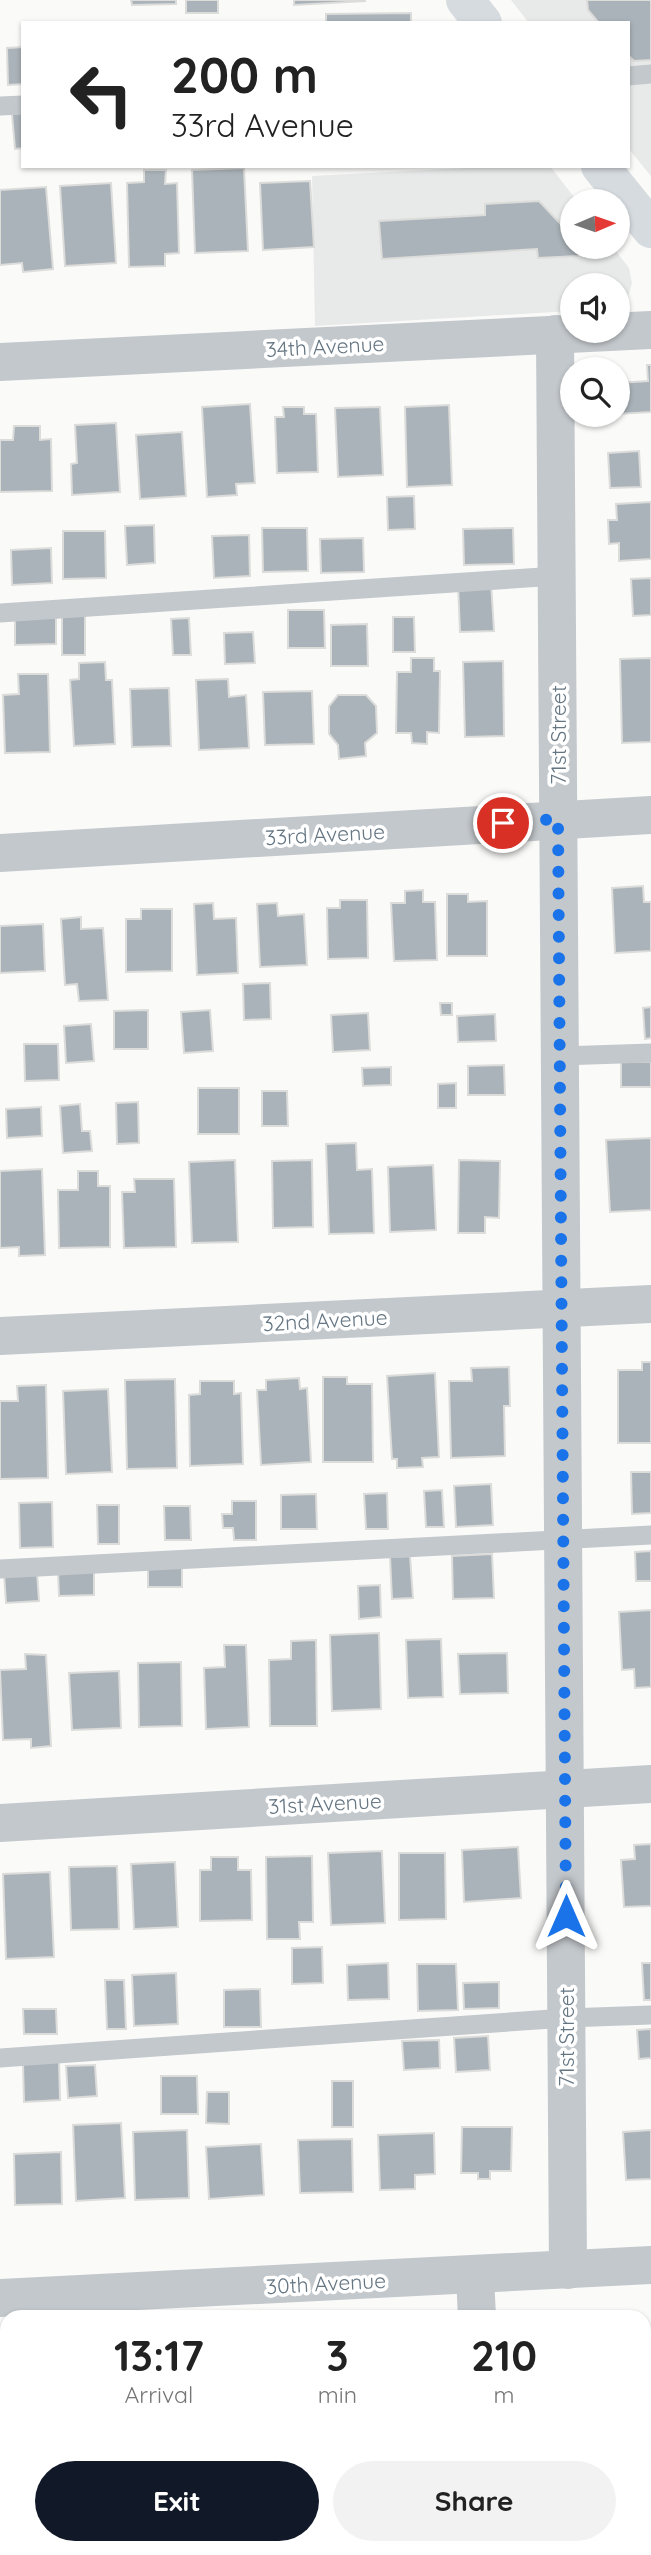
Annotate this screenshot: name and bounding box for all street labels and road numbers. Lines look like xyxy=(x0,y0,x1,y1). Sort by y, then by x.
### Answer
street label: 34th Avenue xyxy=(265,330,385,362)
street label: 71st Street xyxy=(545,685,571,785)
street label: 33rd Avenue xyxy=(264,818,386,850)
street label: 32nd Avenue xyxy=(262,1304,388,1336)
street label: 31st Avenue xyxy=(268,1787,382,1819)
street label: 71st Street xyxy=(553,1987,579,2087)
street label: 30th Avenue xyxy=(265,2267,387,2299)

